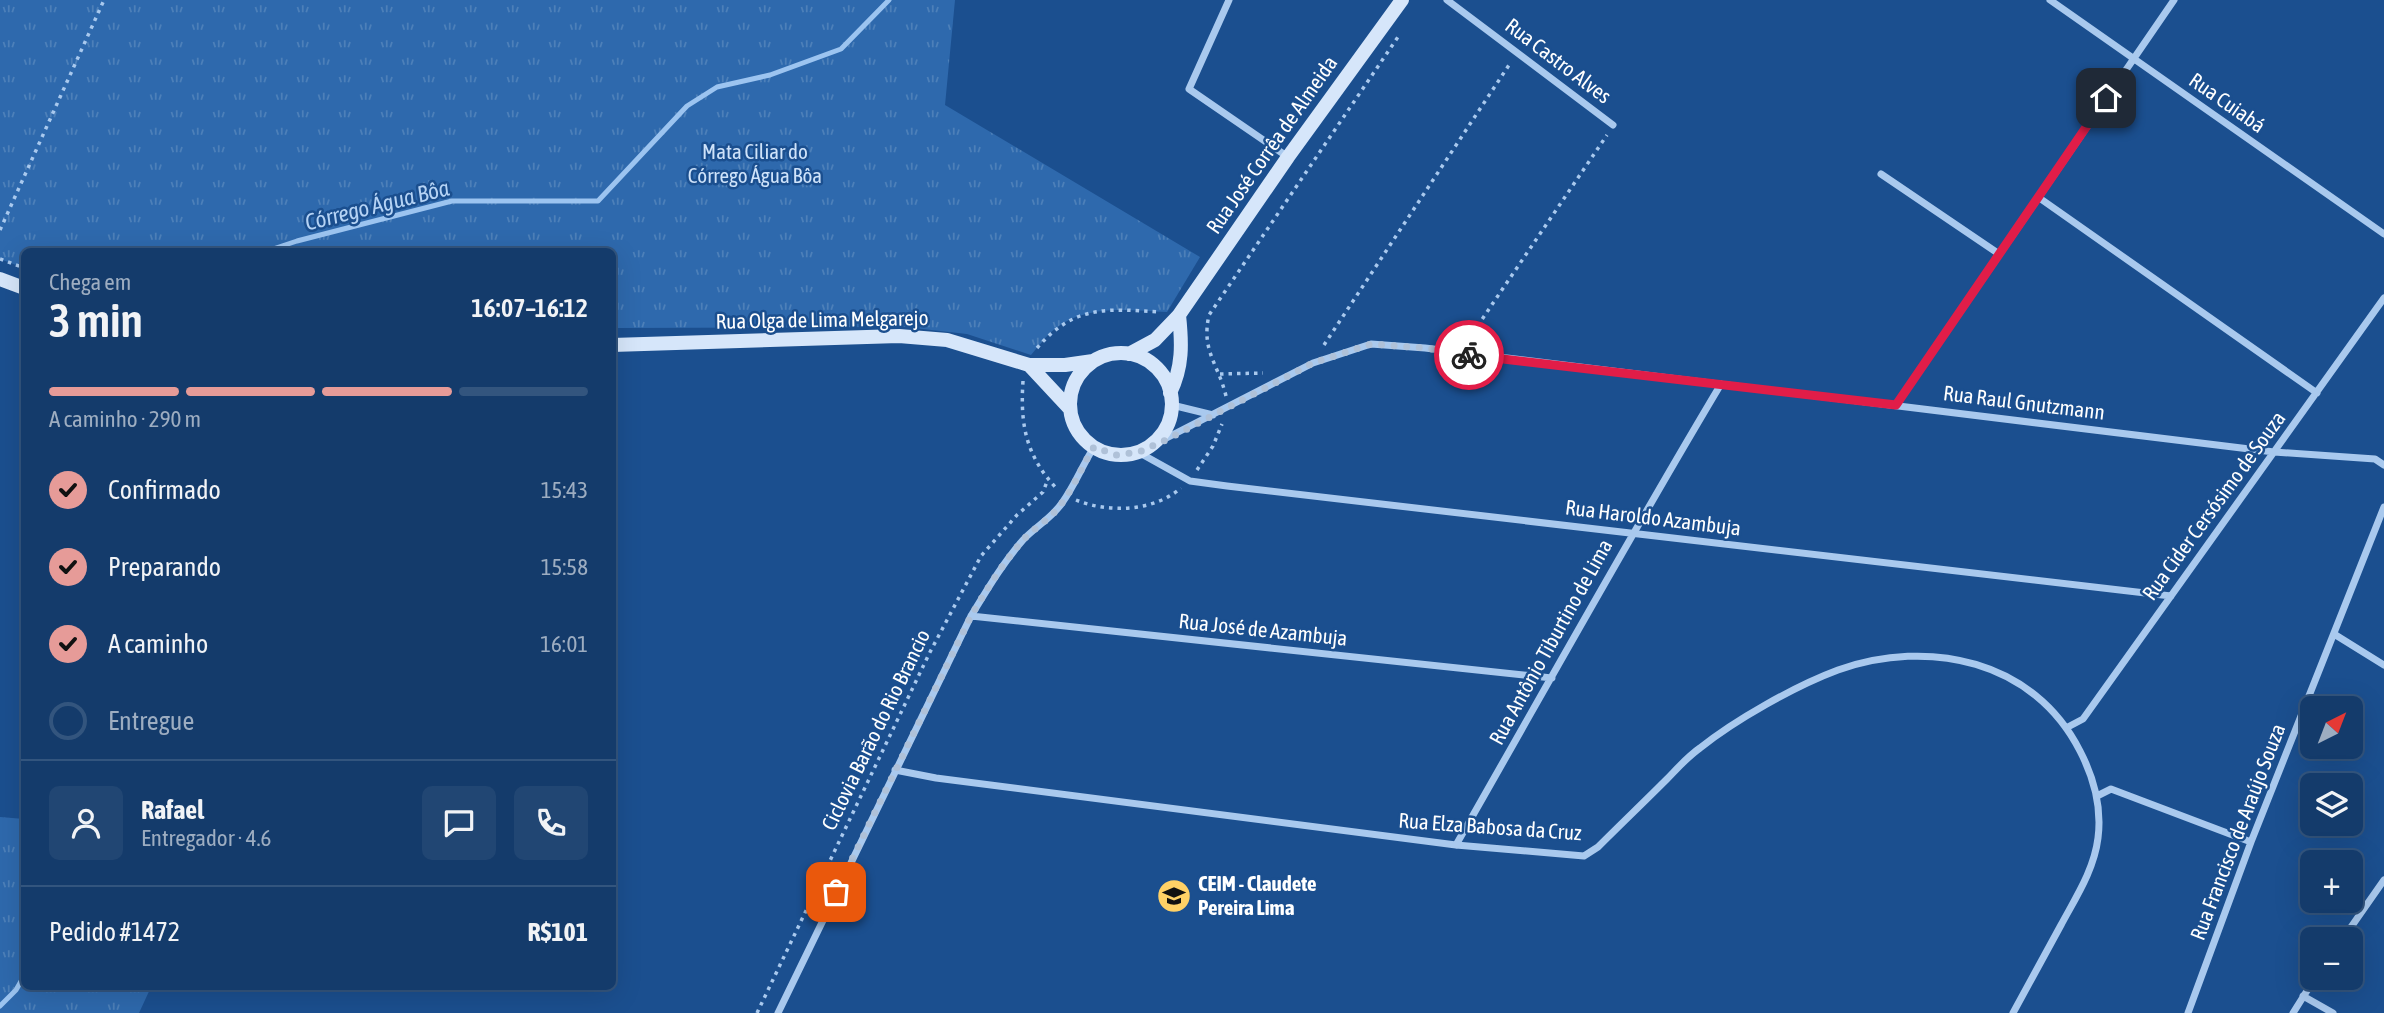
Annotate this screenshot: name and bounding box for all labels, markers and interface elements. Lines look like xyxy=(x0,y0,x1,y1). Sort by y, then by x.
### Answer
street label: Rua Castro Alves xyxy=(1501,13,1616,108)
street label: Rua José Corrêa de Almeida xyxy=(1201,51,1342,238)
street label: Rua Cuiabá xyxy=(2185,67,2270,137)
pin xyxy=(2076,68,2136,128)
icon: home xyxy=(2087,79,2125,117)
park label: Mata Ciliar do Córrego Água Bôa xyxy=(688,139,822,187)
water label: Córrego Água Bôa xyxy=(302,174,452,235)
text: Chega em xyxy=(49,269,131,295)
text: 16:07–16:12 xyxy=(471,293,588,323)
text: 3 min xyxy=(49,294,143,347)
street label: Rua Olga de Lima Melgarejo xyxy=(715,305,929,333)
courier xyxy=(1434,320,1504,390)
icon: bike xyxy=(1450,336,1488,374)
street label: Rua Raul Gnutzmann xyxy=(1942,380,2106,424)
text: A caminho · 290 m xyxy=(49,406,201,432)
street label: Rua Cider Cersósimo de Souza xyxy=(2137,406,2290,604)
icon: check xyxy=(49,471,87,509)
text: Confirmado xyxy=(108,475,221,505)
text: 15:43 xyxy=(541,477,588,503)
street label: Rua Haroldo Azambuja xyxy=(1564,494,1742,540)
street label: Rua Antônio Tiburtino de Lima xyxy=(1484,535,1617,748)
icon: check xyxy=(49,548,87,586)
text: Preparando xyxy=(108,552,221,582)
text: 15:58 xyxy=(541,554,588,580)
street label: Rua José de Azambuja xyxy=(1178,608,1349,650)
icon: check xyxy=(49,625,87,663)
street label: Ciclovia Barão do Rio Brancio xyxy=(816,625,934,834)
text: A caminho xyxy=(108,629,208,659)
text: 16:01 xyxy=(540,631,588,657)
north arrow xyxy=(2300,696,2362,760)
map controls xyxy=(2300,696,2363,990)
text: Entregue xyxy=(108,706,194,736)
street label: Rua Francisco de Araújo Souza xyxy=(2185,720,2289,943)
button: layers xyxy=(2300,773,2363,836)
button: person xyxy=(49,786,123,860)
button: chat xyxy=(422,786,496,860)
button: phone xyxy=(514,786,588,860)
text: Rafael xyxy=(141,795,204,825)
street label: Rua Elza Babosa da Cruz xyxy=(1398,808,1583,844)
text: Entregador · 4.6 xyxy=(141,825,271,851)
button: + xyxy=(2300,850,2363,913)
pin xyxy=(806,862,866,922)
place label: CEIM - Claudete Pereira Lima xyxy=(1198,871,1317,919)
icon: bag xyxy=(817,873,855,911)
school or university icon: CEIM - Claudete Pereira Lima xyxy=(1155,877,1193,915)
text: Pedido #1472 xyxy=(49,917,180,947)
text: R$101 xyxy=(527,917,588,947)
button: − xyxy=(2300,927,2363,990)

